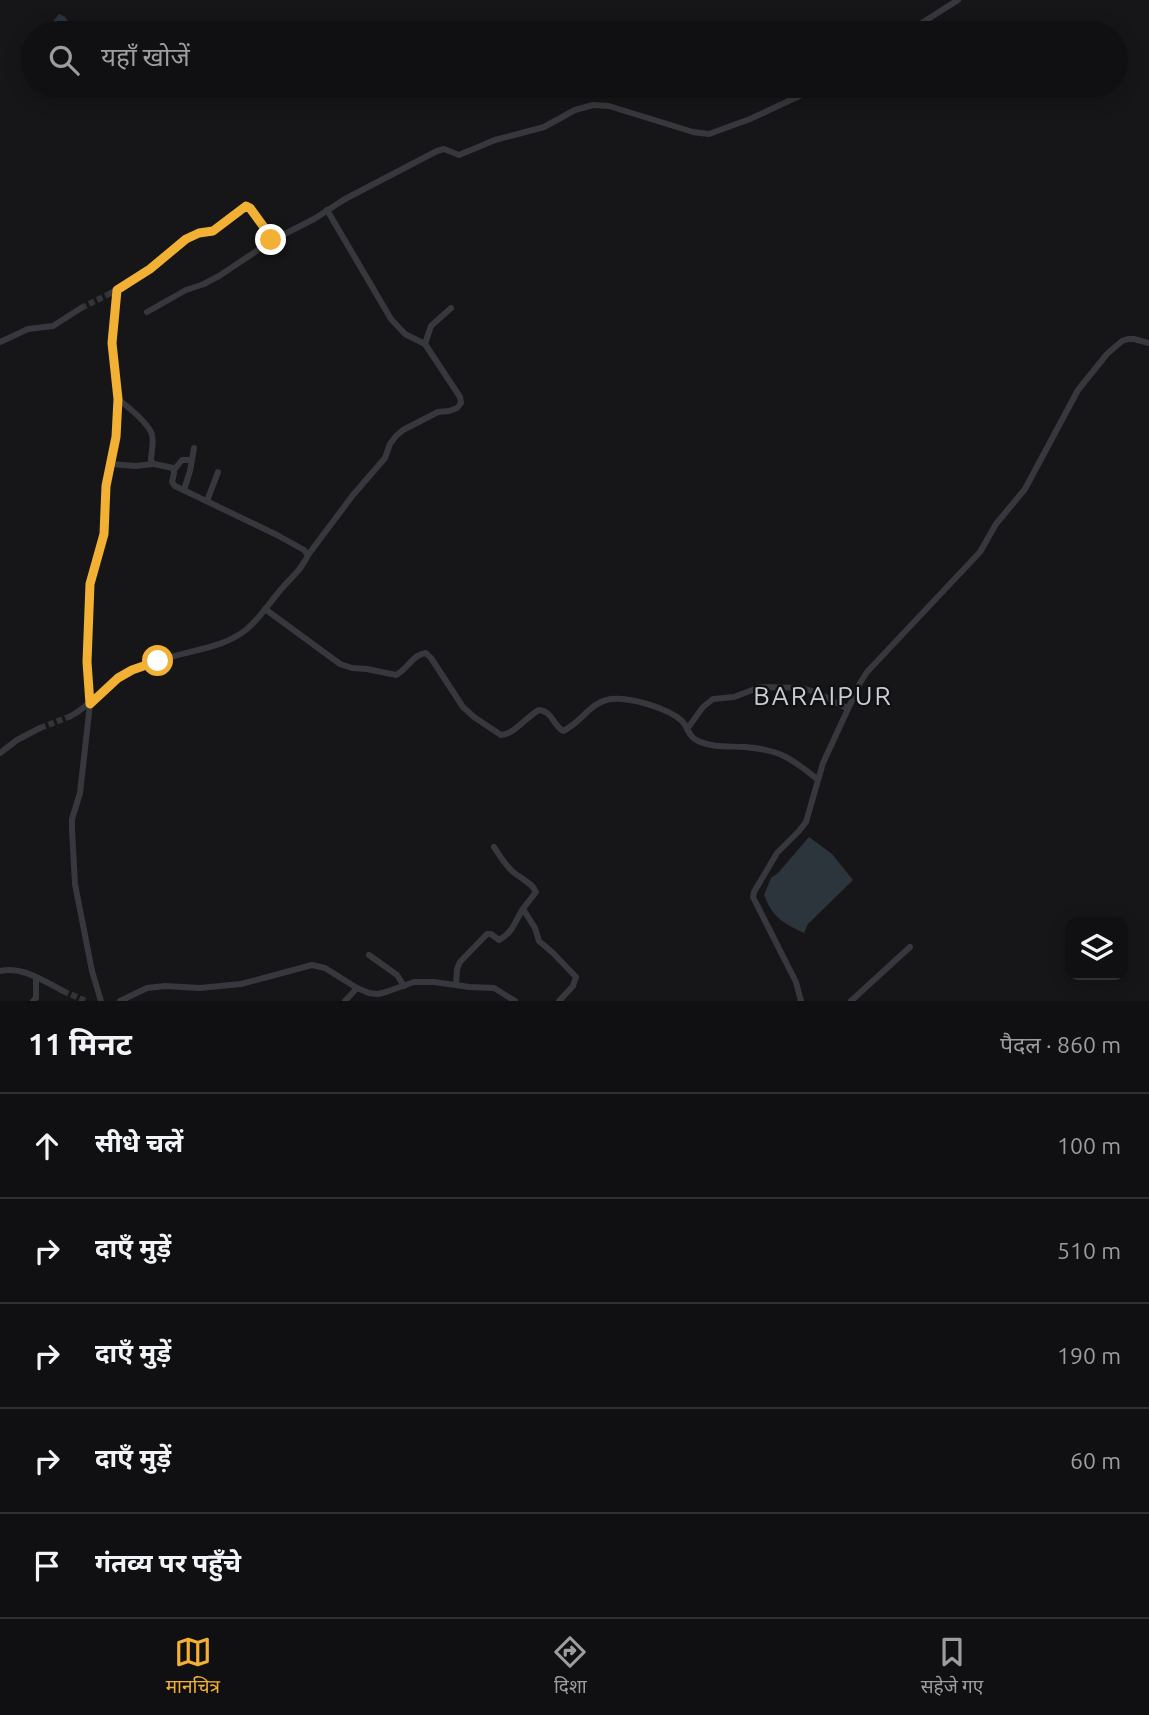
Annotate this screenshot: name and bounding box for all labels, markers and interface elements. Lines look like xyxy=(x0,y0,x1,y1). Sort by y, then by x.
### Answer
search box xyxy=(21,21,1128,98)
icon: search xyxy=(45,41,83,79)
text: यहाँ खोजें xyxy=(101,42,190,71)
route end xyxy=(255,224,286,255)
route start xyxy=(142,645,173,676)
district label: BARAIPUR xyxy=(753,681,893,710)
map controls xyxy=(1065,917,1128,980)
button: layers xyxy=(1065,917,1128,980)
text: 11 मिनट xyxy=(28,1027,132,1061)
text: पैदल · 860 m xyxy=(1000,1032,1121,1057)
icon: ahead xyxy=(28,1127,66,1165)
text: सीधे चलें xyxy=(95,1128,183,1157)
text: 100 m xyxy=(1057,1133,1121,1158)
icon: right xyxy=(28,1232,66,1270)
text: दाएँ मुड़ें xyxy=(95,1233,171,1262)
text: 510 m xyxy=(1057,1238,1121,1263)
icon: right xyxy=(28,1337,66,1375)
text: दाएँ मुड़ें xyxy=(95,1338,171,1367)
text: 190 m xyxy=(1057,1343,1121,1368)
icon: right xyxy=(28,1442,66,1480)
text: दाएँ मुड़ें xyxy=(95,1443,171,1472)
text: 60 m xyxy=(1070,1448,1121,1473)
icon: arrive xyxy=(28,1547,66,1585)
text: गंतव्य पर पहुँचे xyxy=(95,1548,241,1577)
tab: मानचित्र xyxy=(166,1633,220,1701)
tab: दिशा xyxy=(551,1633,589,1701)
tab: सहेजे गए xyxy=(921,1633,983,1701)

